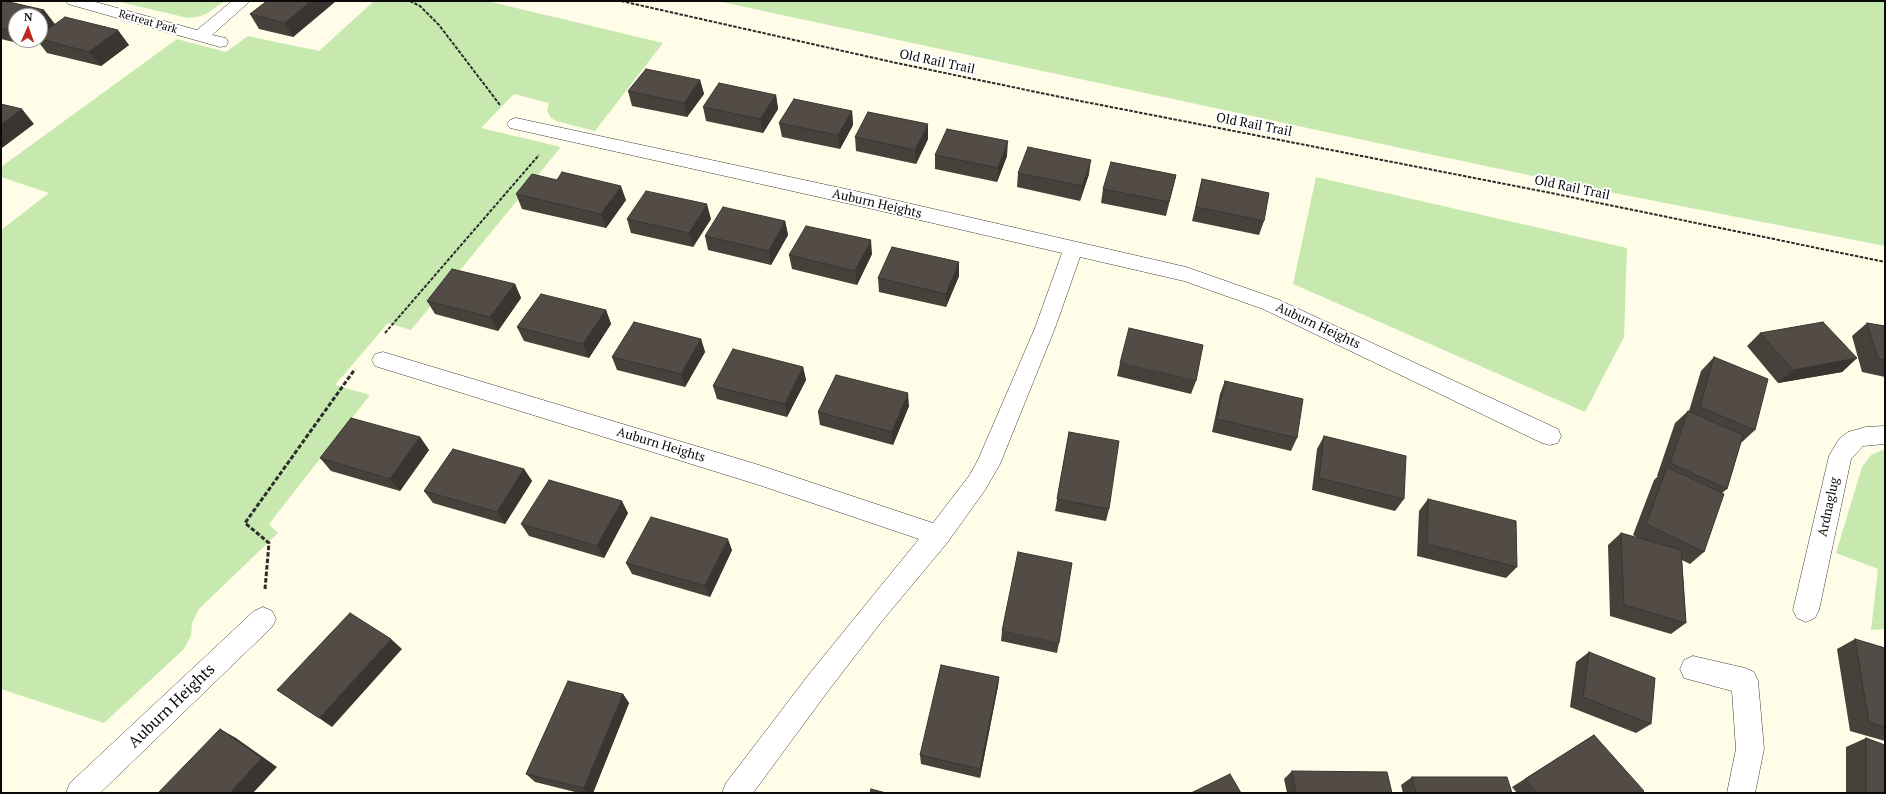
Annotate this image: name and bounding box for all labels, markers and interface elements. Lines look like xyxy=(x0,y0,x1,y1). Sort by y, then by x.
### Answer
street label: Retreat Park xyxy=(117,7,179,37)
north arrow xyxy=(8,8,48,48)
text: N xyxy=(24,10,33,24)
street label: Old Rail Trail xyxy=(898,46,976,78)
street label: Old Rail Trail xyxy=(1215,110,1293,140)
street label: Old Rail Trail xyxy=(1533,172,1611,204)
street label: Auburn Heights xyxy=(831,186,923,222)
street label: Auburn Heights xyxy=(1273,300,1363,352)
street label: Auburn Heights xyxy=(615,424,707,466)
street label: Ardnaglug xyxy=(1815,476,1843,538)
street label: Auburn Heights xyxy=(125,660,219,752)

